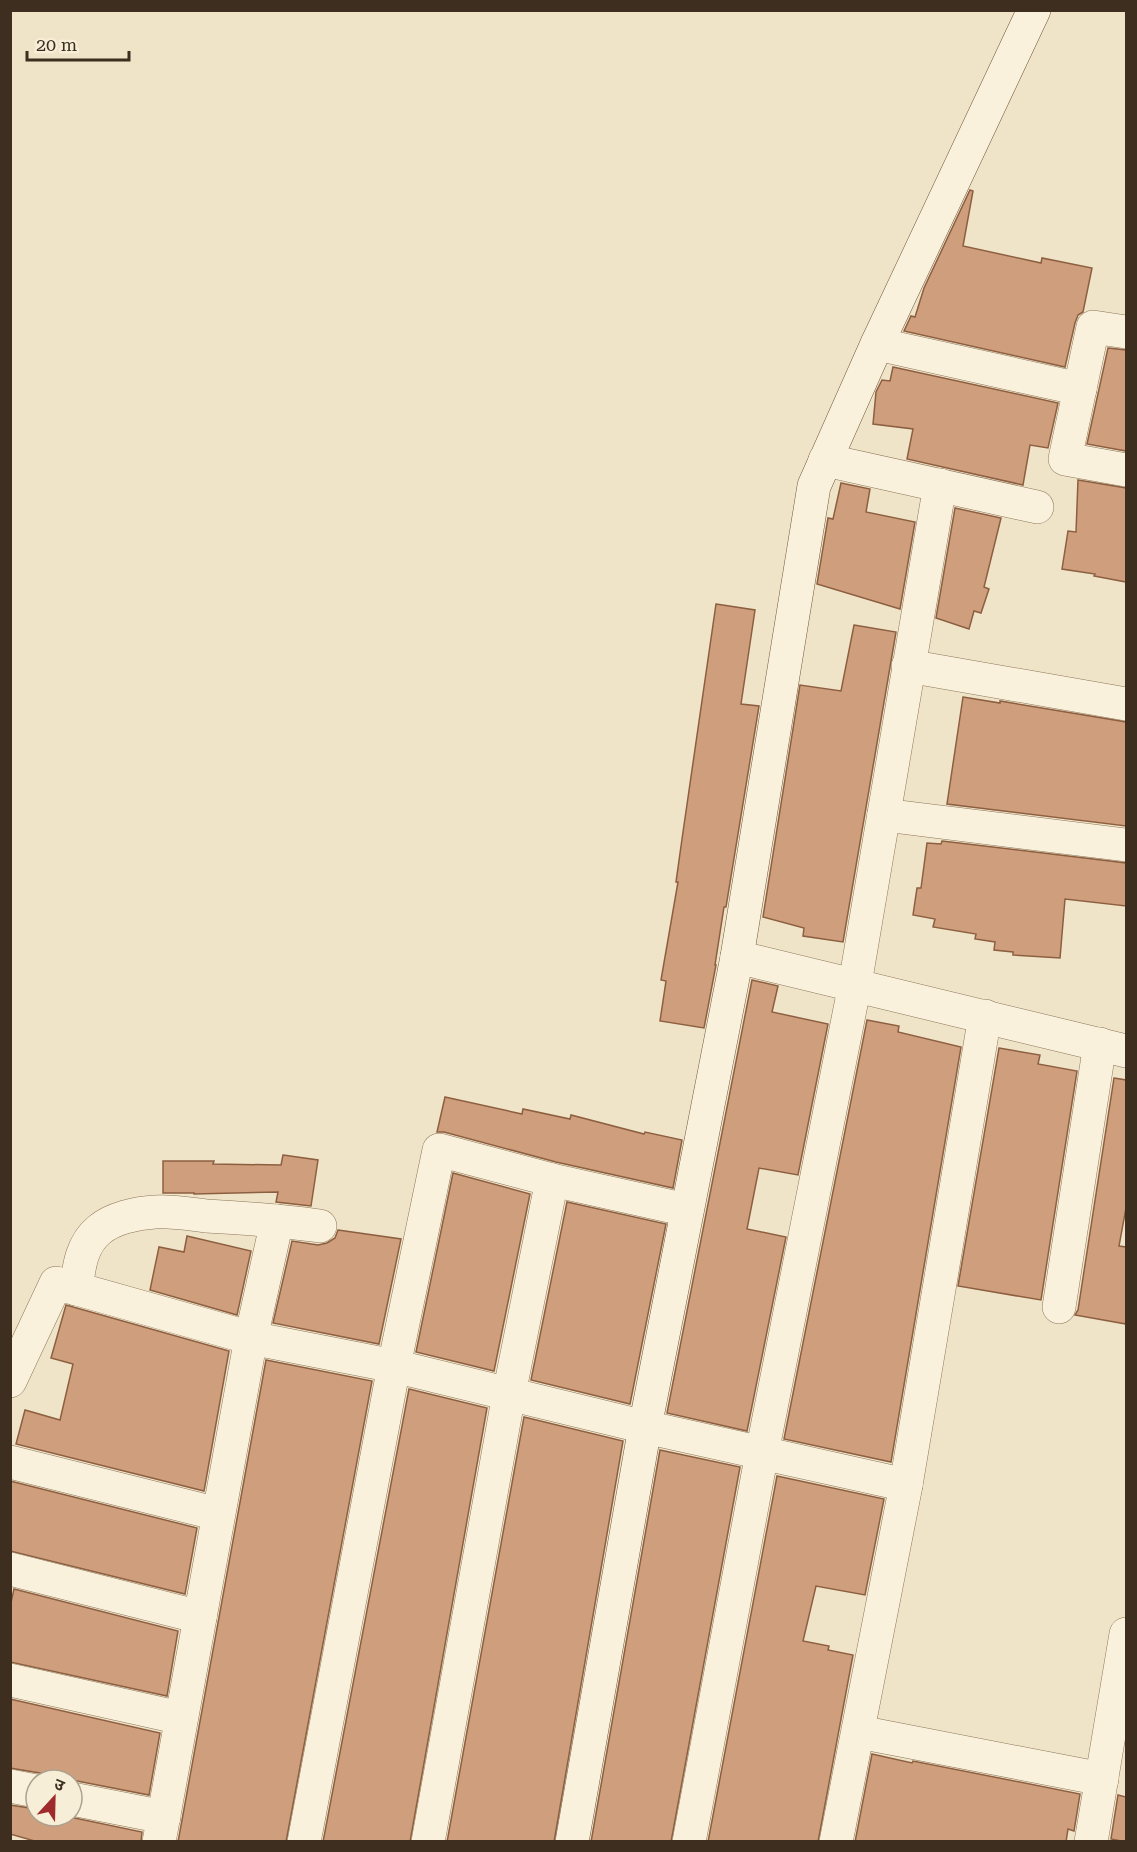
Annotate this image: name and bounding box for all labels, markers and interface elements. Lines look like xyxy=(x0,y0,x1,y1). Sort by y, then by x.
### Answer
scale bar xyxy=(27,24,129,62)
text: 20 m xyxy=(36,34,77,55)
north arrow xyxy=(24,1768,84,1828)
text: उ xyxy=(52,1774,68,1795)

